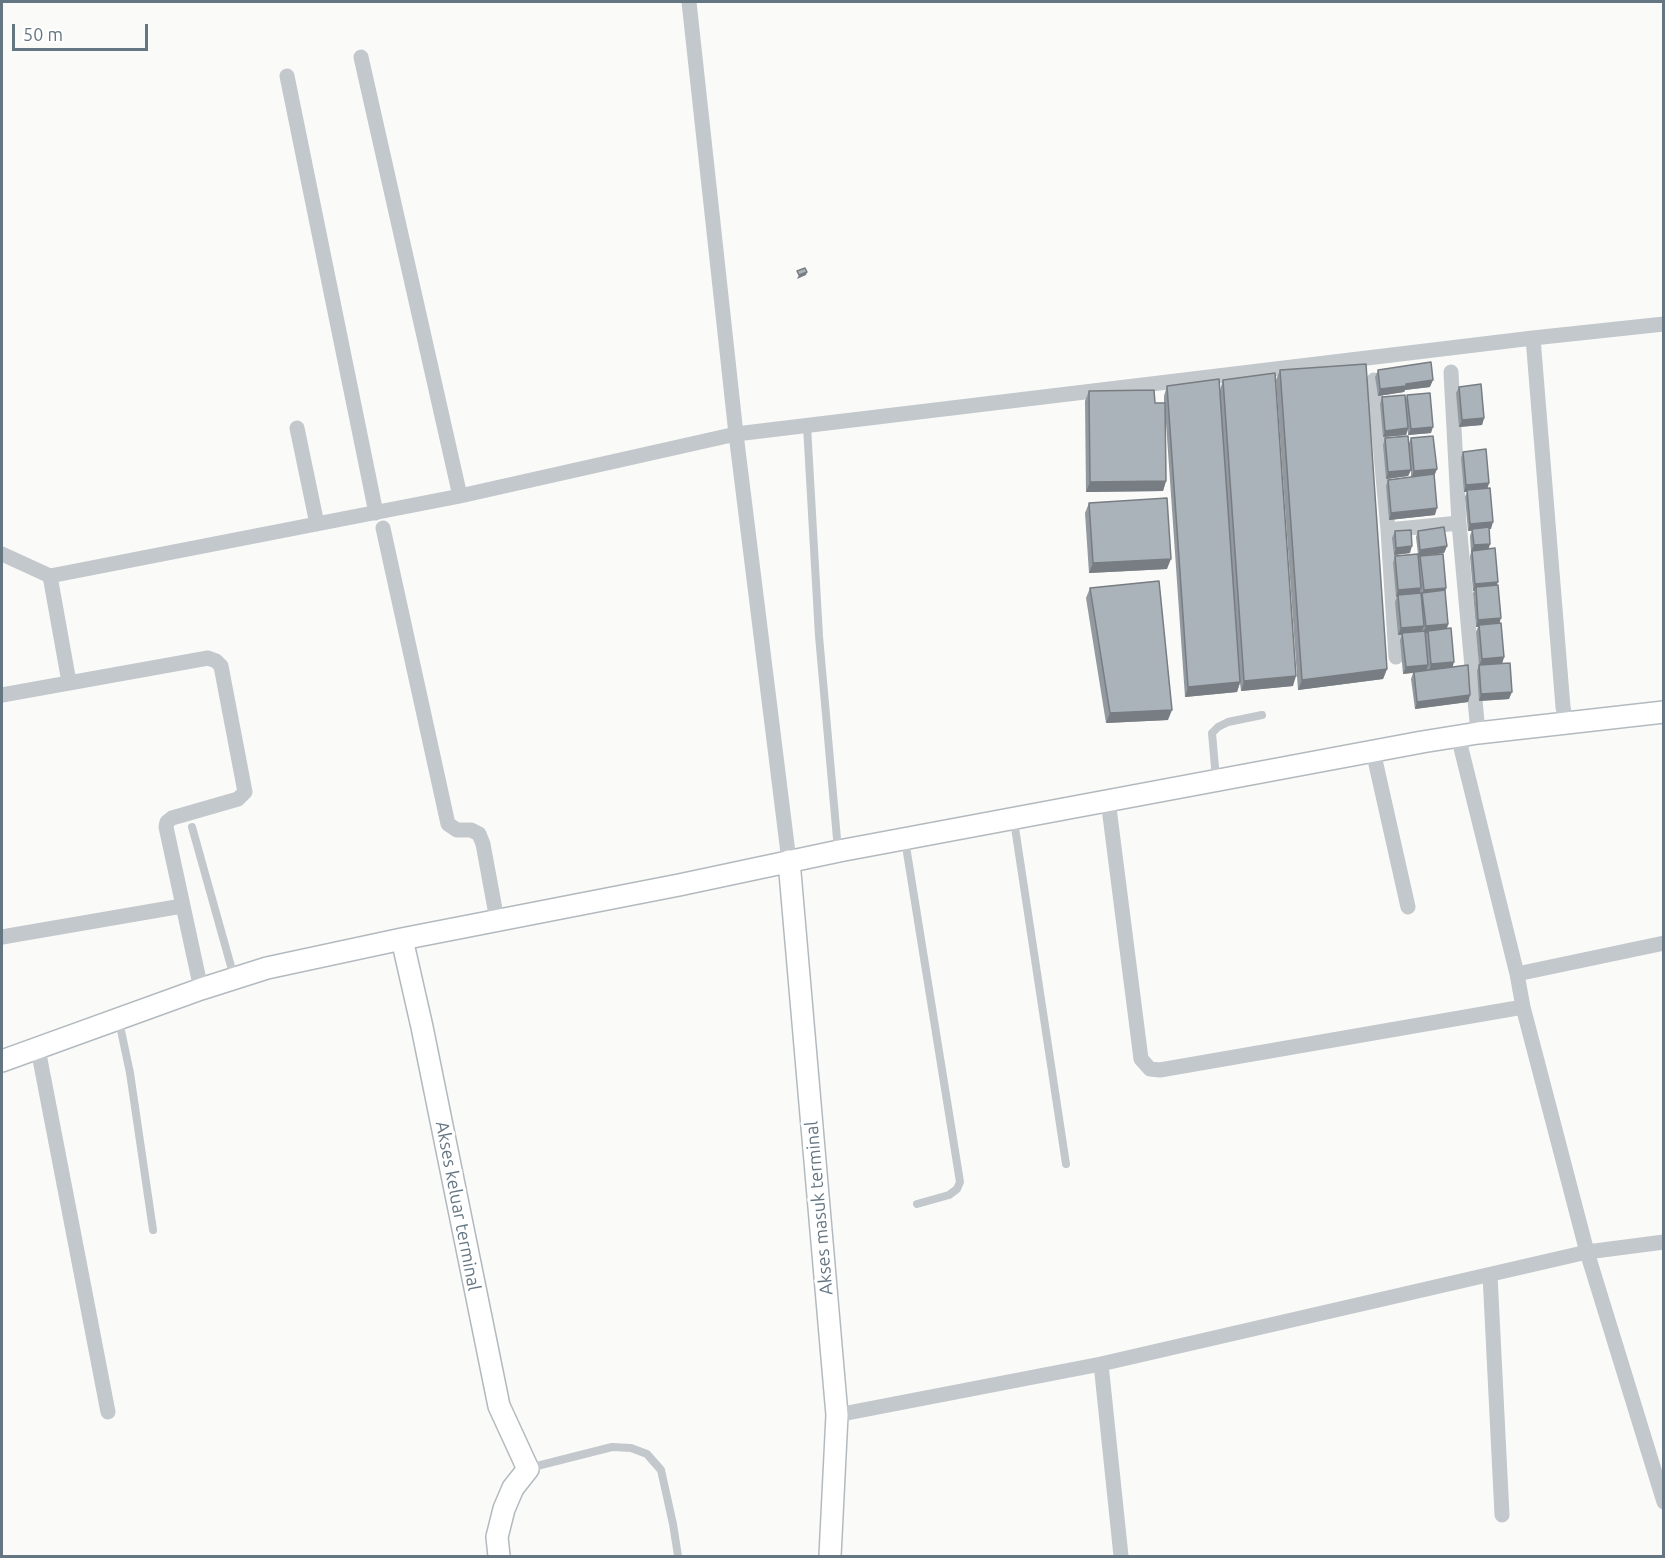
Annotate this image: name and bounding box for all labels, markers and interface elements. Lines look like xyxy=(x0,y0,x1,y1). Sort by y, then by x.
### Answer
scale bar xyxy=(15,12,152,50)
text: 50 m xyxy=(23,24,63,44)
street label: Akses keluar terminal xyxy=(431,1119,485,1293)
street label: Akses masuk terminal xyxy=(801,1120,837,1296)

